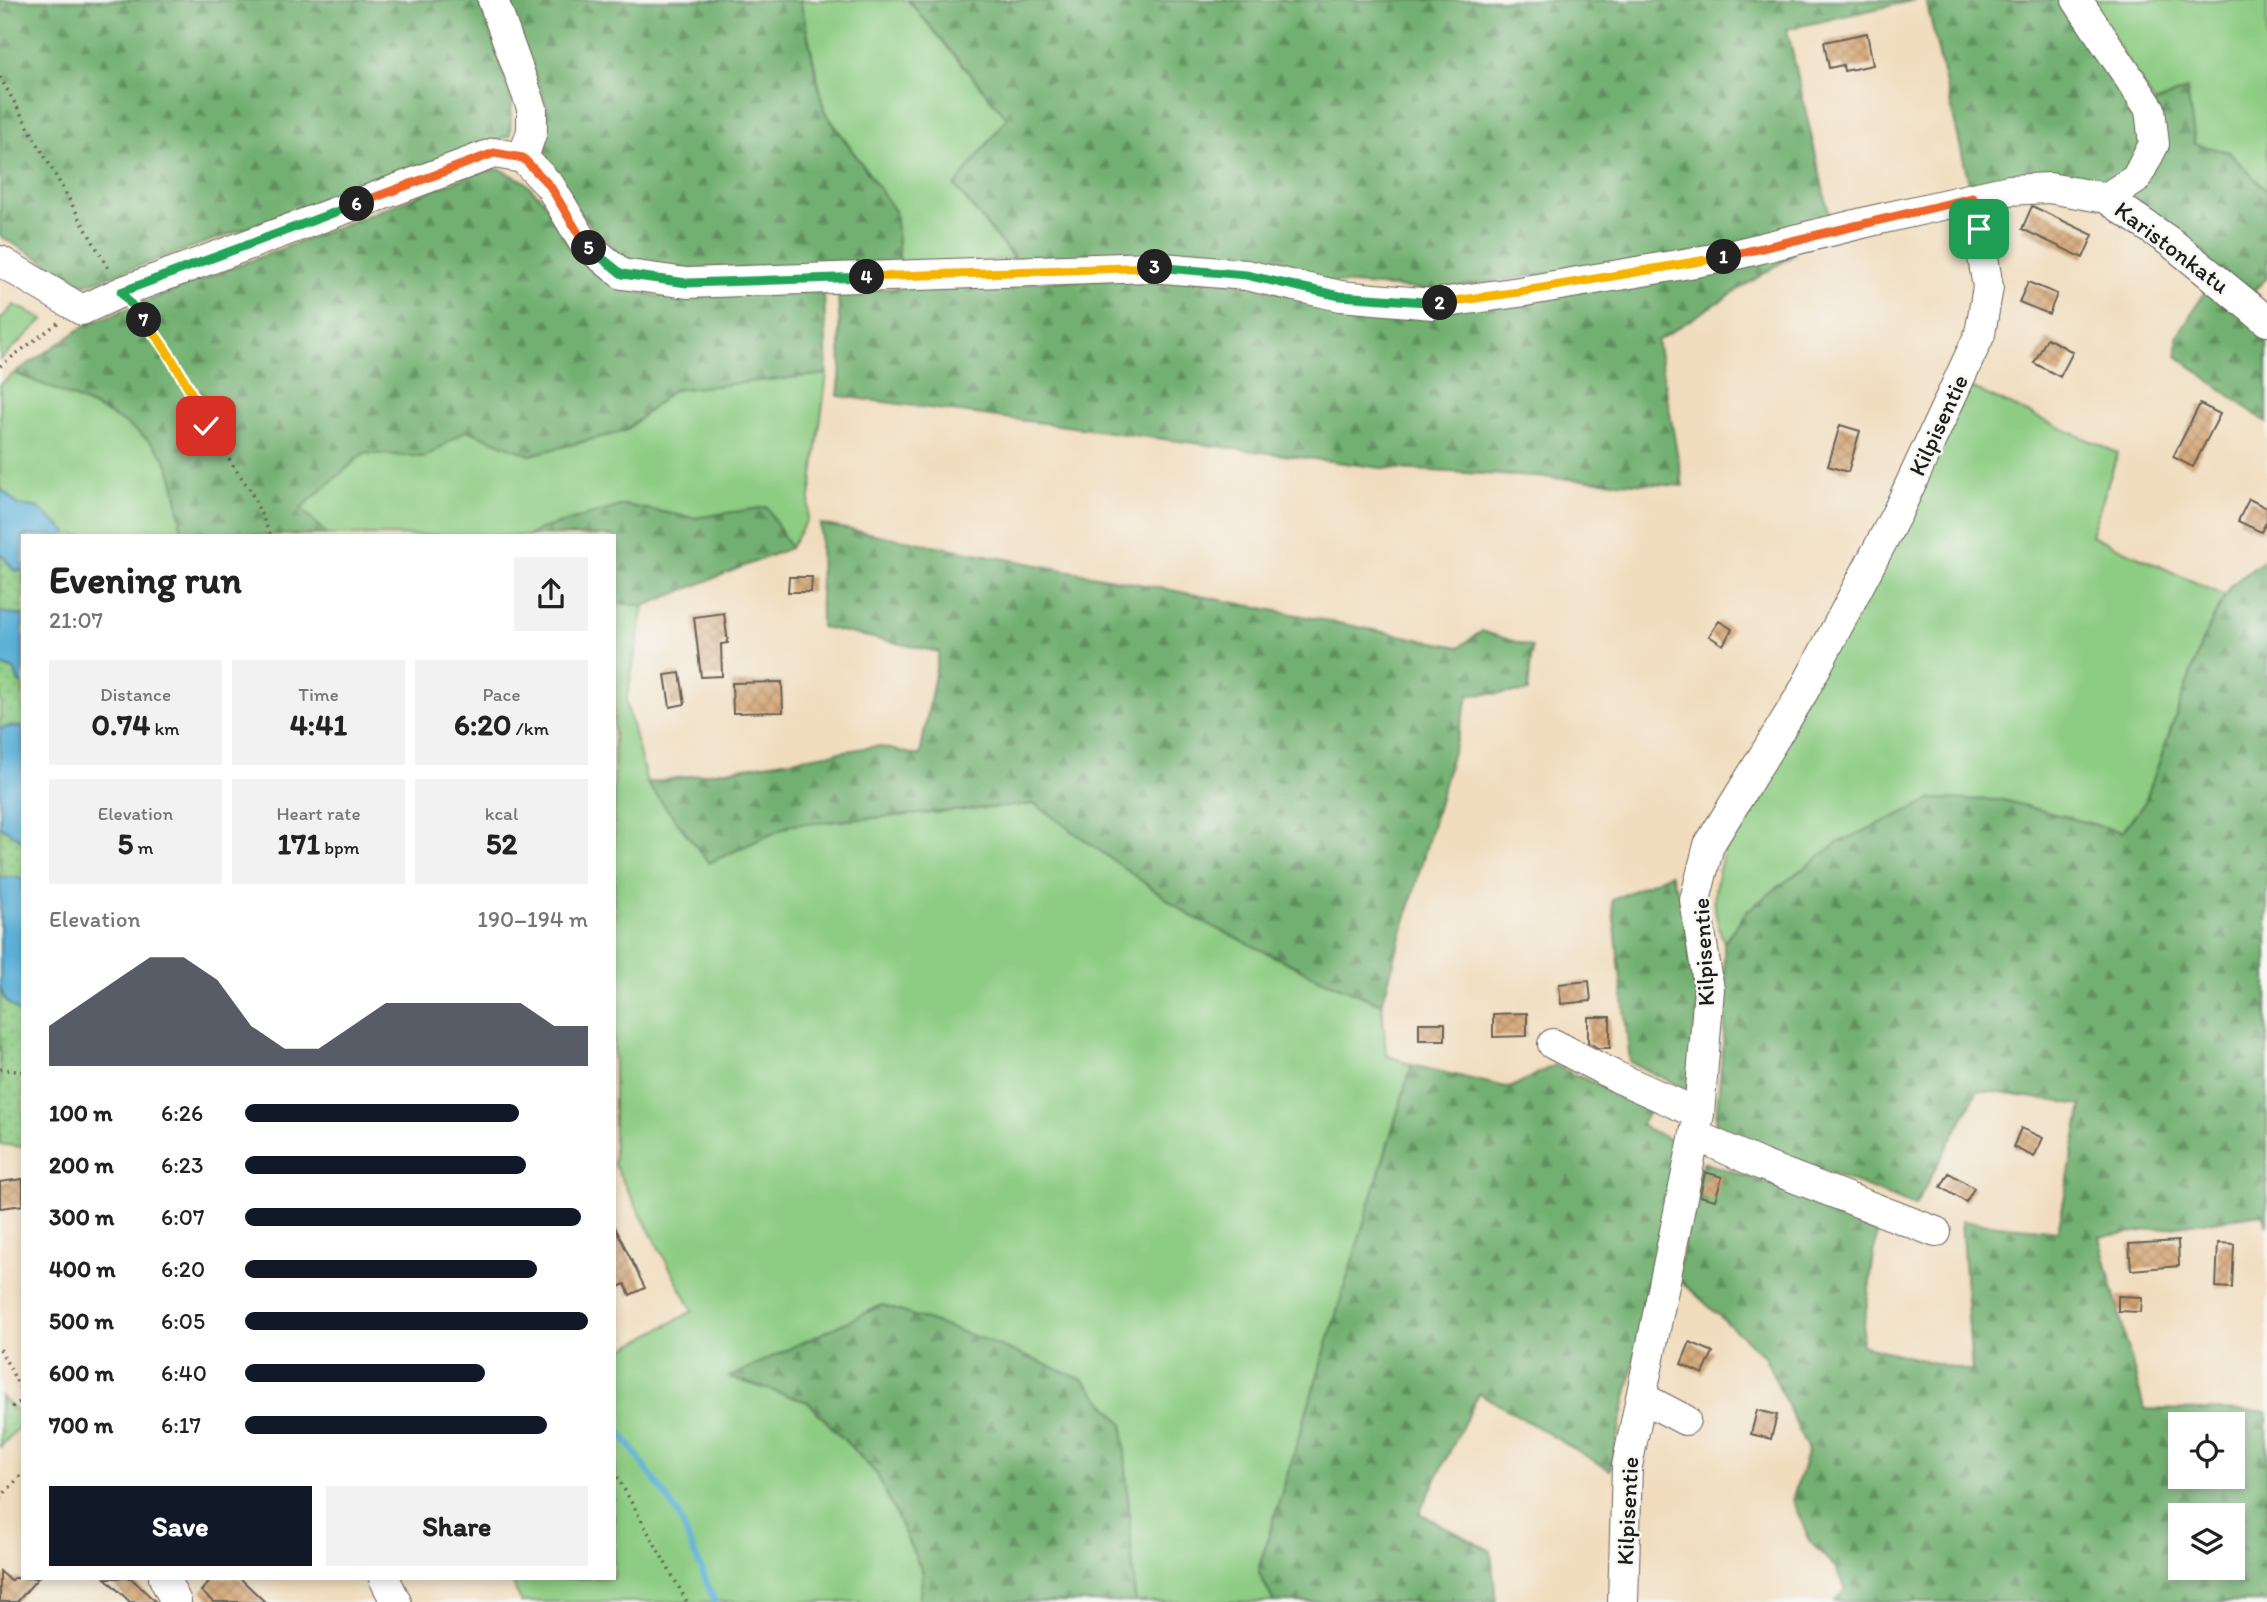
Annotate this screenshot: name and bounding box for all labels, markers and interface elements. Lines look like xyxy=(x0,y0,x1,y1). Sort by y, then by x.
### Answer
pin: 6 xyxy=(340,186,374,222)
text: 6 xyxy=(351,192,362,215)
street label: Karistonkatu xyxy=(2109,195,2235,299)
pin xyxy=(1949,199,2009,259)
icon: arrive xyxy=(1960,210,1998,248)
pin: 5 xyxy=(572,230,606,266)
text: 5 xyxy=(584,236,593,259)
pin: 1 xyxy=(1706,240,1742,274)
text: 1 xyxy=(1719,245,1728,268)
pin: 3 xyxy=(1138,250,1172,284)
text: 3 xyxy=(1149,255,1160,278)
pin: 4 xyxy=(850,260,884,294)
text: 4 xyxy=(861,265,872,288)
pin: 2 xyxy=(1422,286,1458,320)
text: 2 xyxy=(1435,291,1445,314)
pin: 7 xyxy=(127,302,162,338)
text: 7 xyxy=(139,308,148,331)
street label: Kilpisentie xyxy=(1902,370,1974,480)
pin xyxy=(176,396,236,456)
icon: check xyxy=(187,407,225,445)
text: Evening run xyxy=(49,557,242,603)
button: share xyxy=(514,557,588,631)
text: 21:07 xyxy=(49,606,103,634)
text: Distance xyxy=(100,683,171,706)
text: Time xyxy=(298,683,339,706)
text: Pace xyxy=(482,683,521,706)
text: 0.74 xyxy=(91,706,150,743)
text: 4:41 xyxy=(290,706,347,743)
text: 6:20 xyxy=(454,706,512,743)
text: km xyxy=(150,717,180,740)
text: /km xyxy=(512,717,549,740)
text: Elevation xyxy=(98,802,173,825)
text: Heart rate xyxy=(276,802,361,825)
text: kcal xyxy=(485,802,518,825)
text: 5 xyxy=(117,825,133,862)
text: 171 xyxy=(277,825,320,862)
text: 52 xyxy=(486,825,517,862)
text: m xyxy=(133,836,154,859)
text: bpm xyxy=(320,836,360,859)
street label: Kilpisentie xyxy=(1686,897,1720,1007)
text: Elevation xyxy=(49,905,140,933)
text: 190–194 m xyxy=(477,905,588,933)
text: 100 m xyxy=(49,1099,113,1127)
text: 6:26 xyxy=(161,1099,203,1127)
text: 200 m xyxy=(49,1151,114,1179)
text: 6:23 xyxy=(161,1151,203,1179)
text: 300 m xyxy=(49,1203,114,1231)
text: 6:07 xyxy=(161,1203,204,1231)
text: 400 m xyxy=(49,1255,116,1283)
text: 6:20 xyxy=(161,1255,205,1283)
text: 500 m xyxy=(49,1307,114,1335)
text: 6:05 xyxy=(161,1307,205,1335)
text: 600 m xyxy=(49,1359,114,1387)
text: 6:40 xyxy=(161,1359,207,1387)
text: 700 m xyxy=(49,1411,113,1439)
text: 6:17 xyxy=(161,1411,201,1439)
map controls xyxy=(2168,1412,2245,1580)
button: locate xyxy=(2168,1412,2245,1489)
street label: Kilpisentie xyxy=(1610,1456,1644,1566)
button: Save xyxy=(49,1486,312,1566)
button: Share xyxy=(326,1486,588,1566)
button: layers xyxy=(2168,1503,2245,1580)

